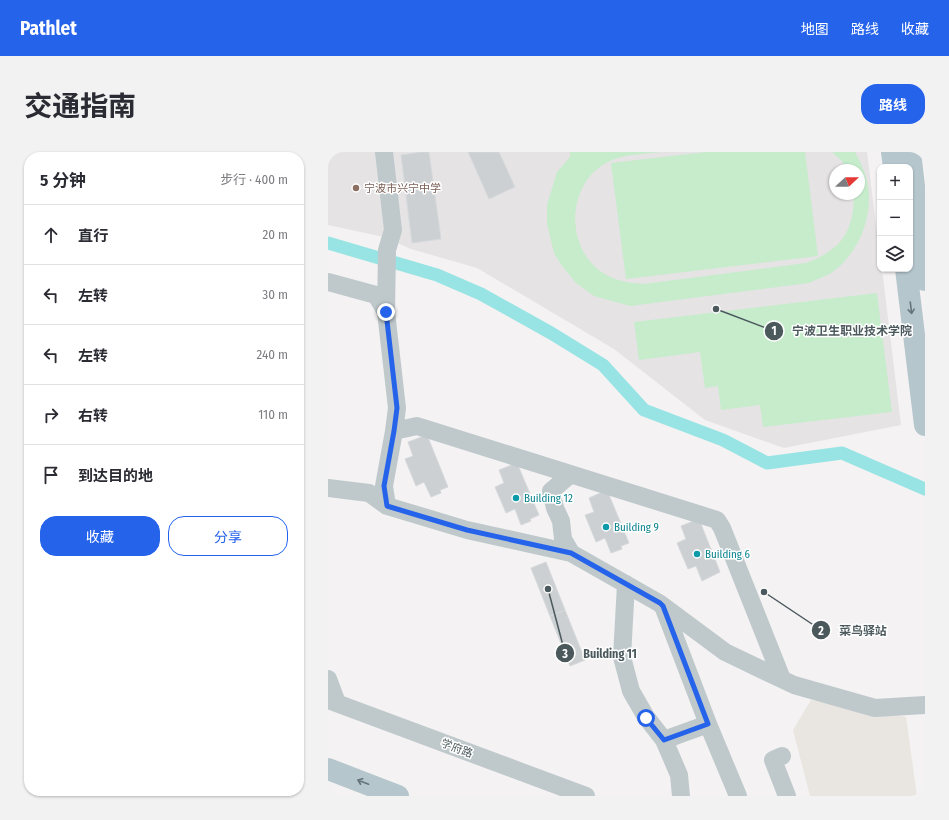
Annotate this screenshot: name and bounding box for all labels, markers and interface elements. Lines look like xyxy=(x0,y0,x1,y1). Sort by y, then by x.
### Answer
text: Pathlet xyxy=(20,17,77,40)
text: 地图 xyxy=(801,21,829,38)
text: 路线 xyxy=(851,21,879,38)
text: 收藏 xyxy=(901,21,929,38)
button: 路线 xyxy=(861,84,925,124)
text: 交通指南 xyxy=(24,90,136,123)
north arrow xyxy=(829,164,865,200)
map controls xyxy=(877,164,913,272)
button: + xyxy=(877,164,913,200)
text: 5 分钟 xyxy=(40,170,86,191)
text: 步行 · 400 m xyxy=(220,172,288,187)
place label: 宁波市兴宁中学 xyxy=(364,182,441,195)
marker: 宁波市兴宁中学 xyxy=(351,183,361,193)
button: − xyxy=(877,200,913,236)
icon: ahead xyxy=(40,224,62,246)
text: 直行 xyxy=(78,227,108,245)
text: 20 m xyxy=(262,227,288,242)
button: layers xyxy=(877,236,913,272)
icon: left xyxy=(40,284,62,306)
text: 左转 xyxy=(78,287,108,305)
text: 30 m xyxy=(262,287,288,302)
one-way arrow xyxy=(907,301,915,314)
route end xyxy=(377,303,395,321)
callout: 宁波卫生职业技术学院 xyxy=(764,319,920,343)
text: 1 xyxy=(771,324,777,338)
text: 宁波卫生职业技术学院 xyxy=(792,324,912,338)
icon: left xyxy=(40,344,62,366)
text: 左转 xyxy=(78,347,108,365)
text: 240 m xyxy=(256,347,288,362)
icon: right xyxy=(40,404,62,426)
text: 右转 xyxy=(78,407,108,425)
text: 110 m xyxy=(258,407,288,422)
icon: arrive xyxy=(40,464,62,486)
text: 到达目的地 xyxy=(78,467,153,485)
place label: Building 12 xyxy=(524,492,573,505)
marker: Building 12 xyxy=(511,493,521,503)
button: 收藏 xyxy=(40,516,160,556)
button: 分享 xyxy=(168,516,288,556)
place label: Building 9 xyxy=(614,521,659,534)
marker: Building 9 xyxy=(601,522,611,532)
place label: Building 6 xyxy=(705,548,751,561)
marker: Building 6 xyxy=(692,549,702,559)
callout: 菜鸟驿站 xyxy=(811,618,895,642)
text: 2 xyxy=(817,624,824,638)
text: 菜鸟驿站 xyxy=(839,624,887,638)
callout: Building 11 xyxy=(555,641,644,665)
text: 3 xyxy=(561,647,568,661)
text: Building 11 xyxy=(583,647,637,661)
route start xyxy=(637,709,655,727)
street label: 学府路 xyxy=(439,737,475,760)
one-way arrow xyxy=(357,778,369,786)

